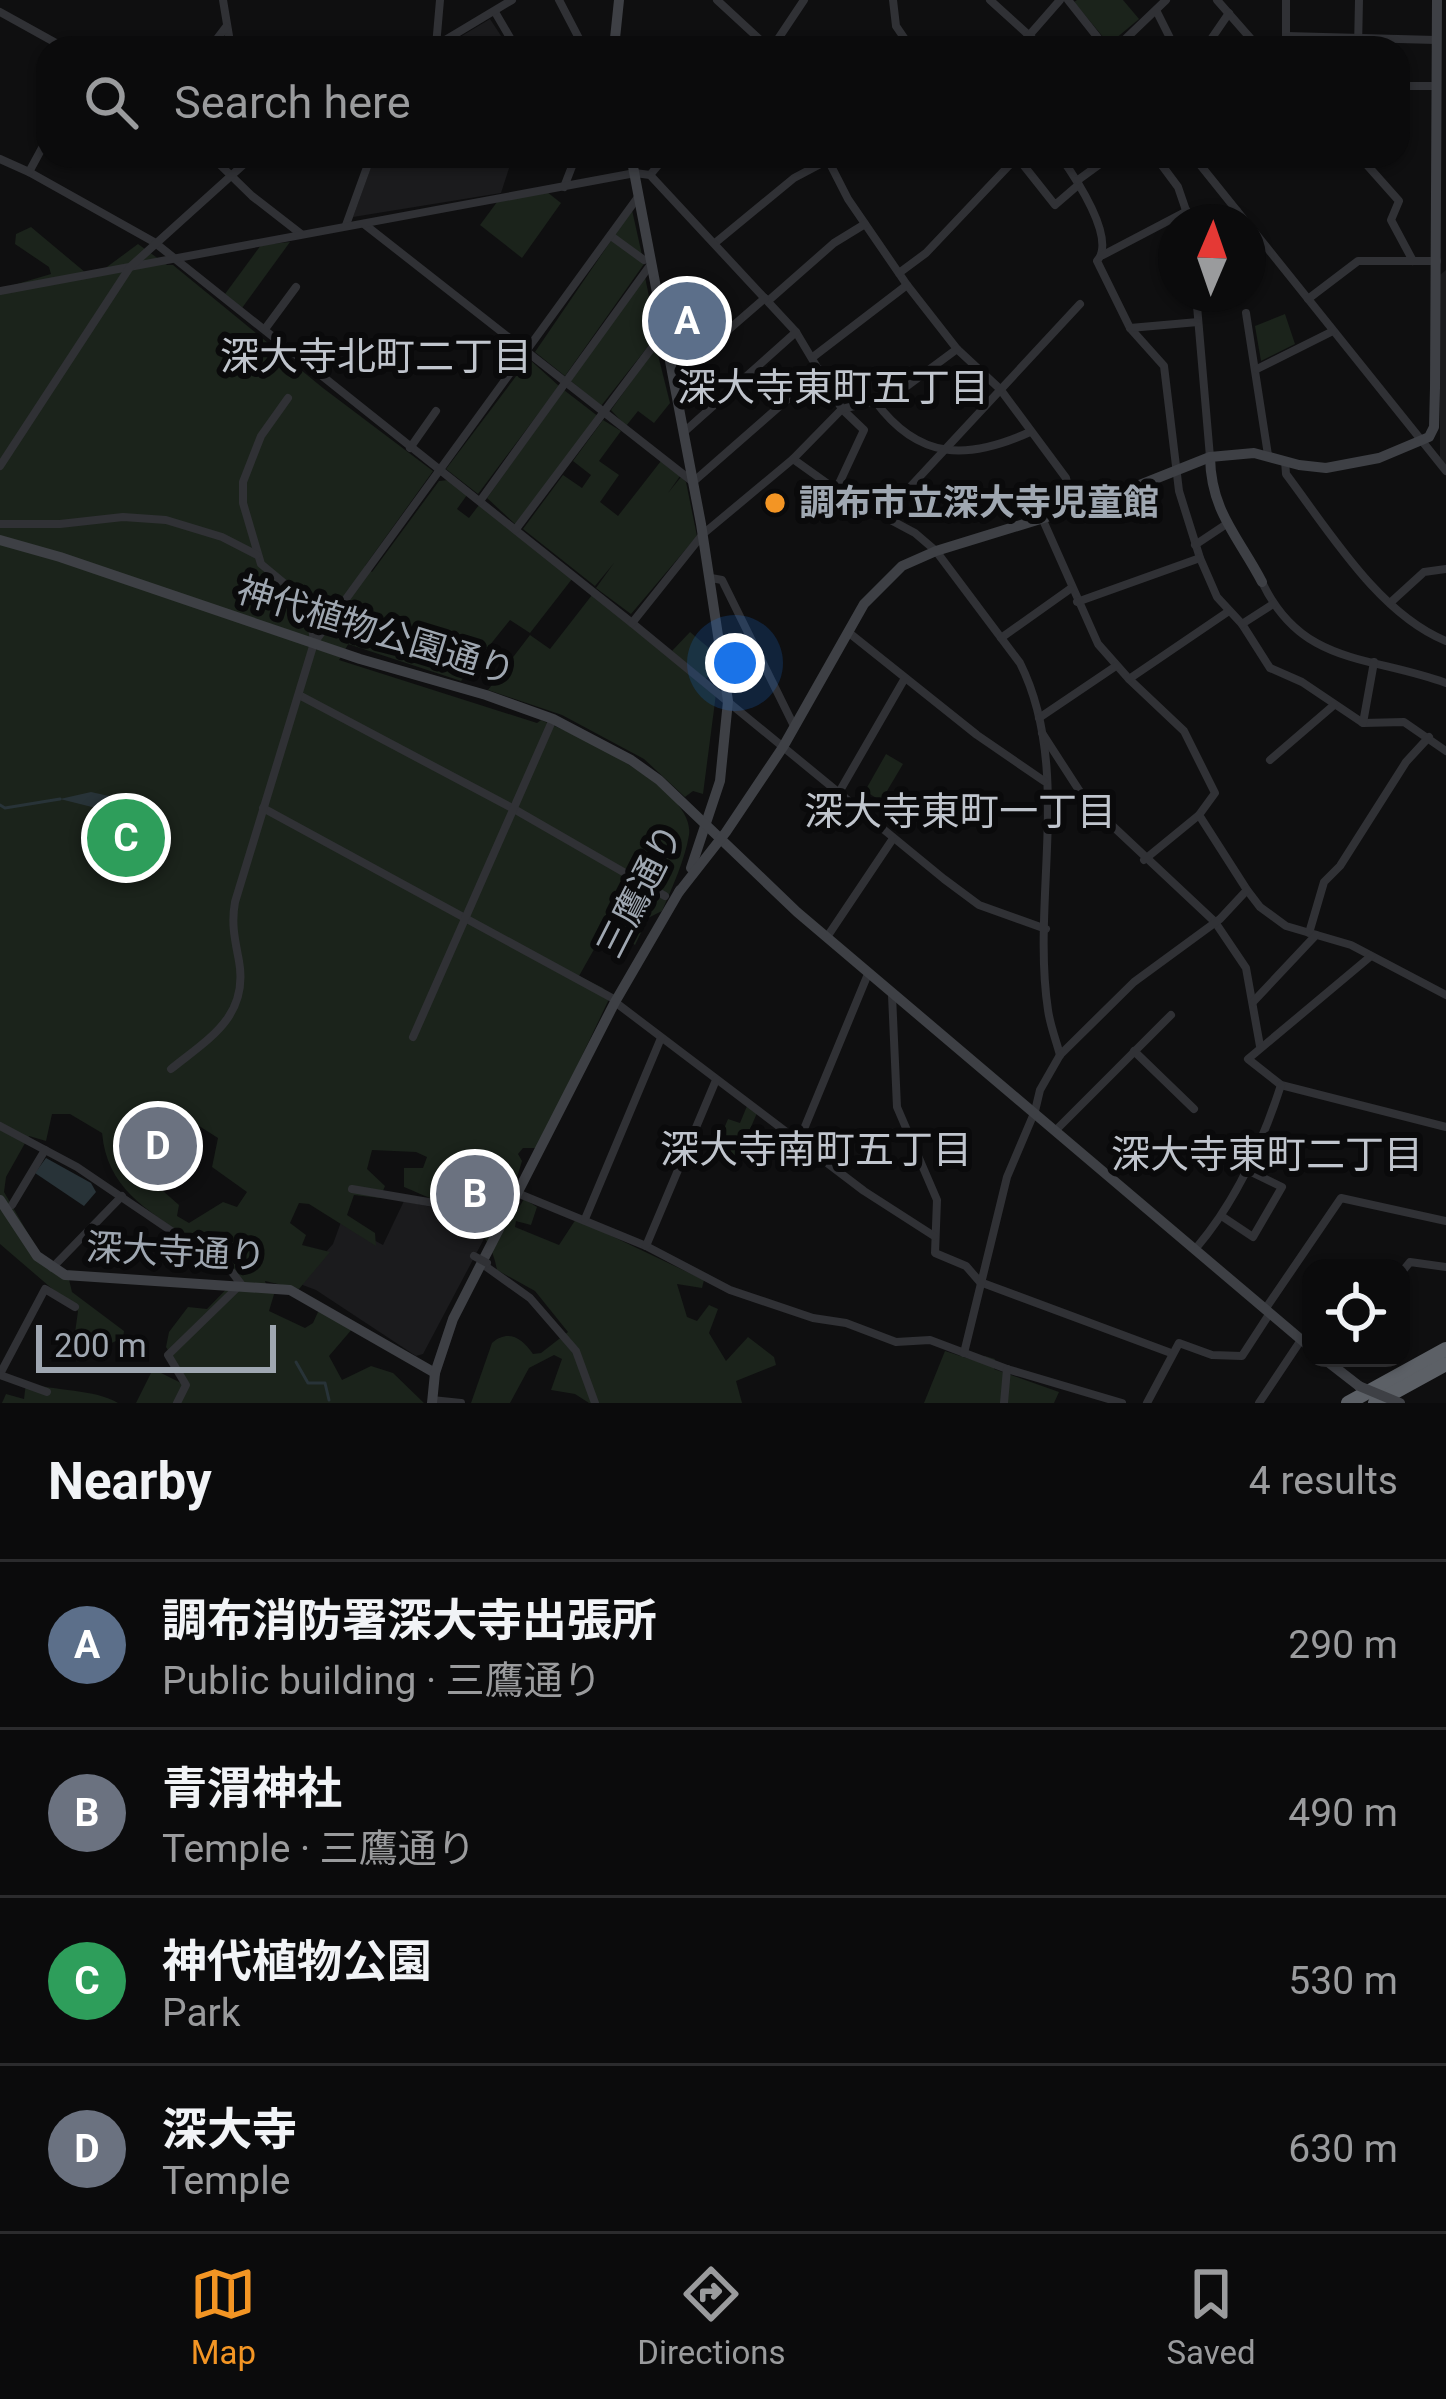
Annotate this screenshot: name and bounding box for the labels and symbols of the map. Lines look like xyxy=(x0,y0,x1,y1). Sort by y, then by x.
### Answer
north arrow xyxy=(1158,204,1266,312)
pin: A xyxy=(648,276,726,366)
district label: 深大寺北町二丁目 xyxy=(220,334,532,380)
district label: 深大寺東町五丁目 xyxy=(677,365,989,411)
place label: 調布市立深大寺児童館 xyxy=(799,482,1159,524)
marker: 調布市立深大寺児童館 xyxy=(762,490,788,516)
street label: 神代植物公園通り xyxy=(232,569,520,693)
your location xyxy=(705,633,765,693)
district label: 深大寺東町一丁目 xyxy=(804,789,1116,835)
pin: C xyxy=(87,793,165,883)
street label: 三鷹通り xyxy=(589,817,691,965)
pin: D xyxy=(119,1101,197,1191)
district label: 深大寺南町五丁目 xyxy=(660,1127,972,1173)
district label: 深大寺東町二丁目 xyxy=(1111,1132,1423,1178)
pin: B xyxy=(436,1149,514,1239)
street label: 深大寺通り xyxy=(85,1226,267,1278)
scale bar xyxy=(36,1319,276,1372)

